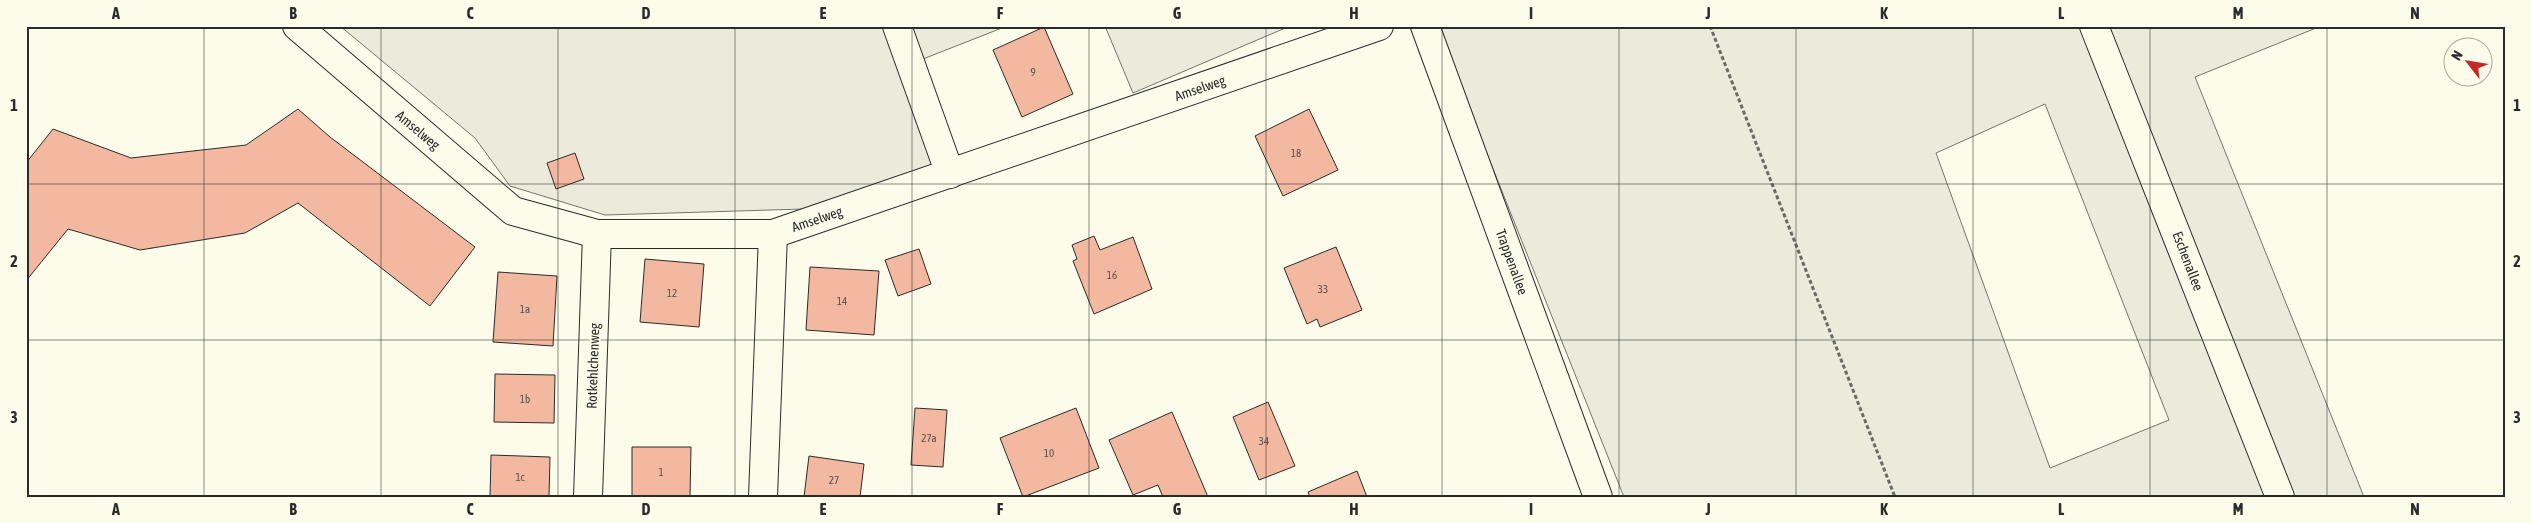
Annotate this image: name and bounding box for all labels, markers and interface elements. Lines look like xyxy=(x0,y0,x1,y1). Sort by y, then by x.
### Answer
text: A xyxy=(111,4,120,22)
text: B xyxy=(289,4,297,22)
text: C xyxy=(466,4,474,22)
text: D xyxy=(642,4,651,22)
text: E xyxy=(820,4,827,22)
text: F xyxy=(997,4,1004,22)
text: G xyxy=(1173,4,1182,22)
text: H xyxy=(1349,4,1359,22)
text: I xyxy=(1529,4,1533,22)
text: J xyxy=(1704,4,1711,22)
text: K xyxy=(1880,4,1888,22)
text: L xyxy=(2058,4,2065,22)
text: M xyxy=(2233,4,2243,22)
text: N xyxy=(2410,4,2420,22)
north arrow xyxy=(2444,38,2494,88)
text: N xyxy=(2448,48,2466,63)
house number: 9 xyxy=(1030,66,1036,78)
street label: Amselweg xyxy=(1173,72,1227,104)
text: 1 xyxy=(10,96,18,114)
text: 1 xyxy=(2513,96,2521,114)
street label: Amselweg xyxy=(393,107,443,153)
house number: 18 xyxy=(1291,147,1301,159)
street label: Amselweg xyxy=(790,203,844,235)
street label: Trappenallee xyxy=(1493,227,1531,297)
street label: Eschenallee xyxy=(2169,229,2207,293)
text: 2 xyxy=(10,252,18,270)
text: 2 xyxy=(2513,252,2521,270)
house number: 16 xyxy=(1107,269,1117,281)
house number: 33 xyxy=(1318,283,1328,295)
house number: 12 xyxy=(667,287,677,299)
house number: 14 xyxy=(837,295,847,307)
house number: 1a xyxy=(520,303,530,315)
street label: Rotkehlchenweg xyxy=(584,323,602,409)
house number: 1b xyxy=(520,393,530,405)
text: 3 xyxy=(10,408,18,426)
text: 3 xyxy=(2513,408,2521,426)
house number: 27a xyxy=(921,432,937,444)
house number: 34 xyxy=(1259,435,1269,447)
house number: 10 xyxy=(1044,447,1054,459)
house number: 1 xyxy=(658,466,664,478)
house number: 1c xyxy=(515,471,526,483)
house number: 27 xyxy=(829,474,839,486)
text: A xyxy=(111,500,120,518)
text: B xyxy=(289,500,297,518)
text: C xyxy=(466,500,474,518)
text: D xyxy=(642,500,651,518)
text: E xyxy=(820,500,827,518)
text: F xyxy=(997,500,1004,518)
text: G xyxy=(1173,500,1182,518)
text: H xyxy=(1349,500,1359,518)
text: I xyxy=(1529,500,1533,518)
text: J xyxy=(1704,500,1711,518)
text: K xyxy=(1880,500,1888,518)
text: L xyxy=(2058,500,2065,518)
text: M xyxy=(2233,500,2243,518)
text: N xyxy=(2410,500,2420,518)

